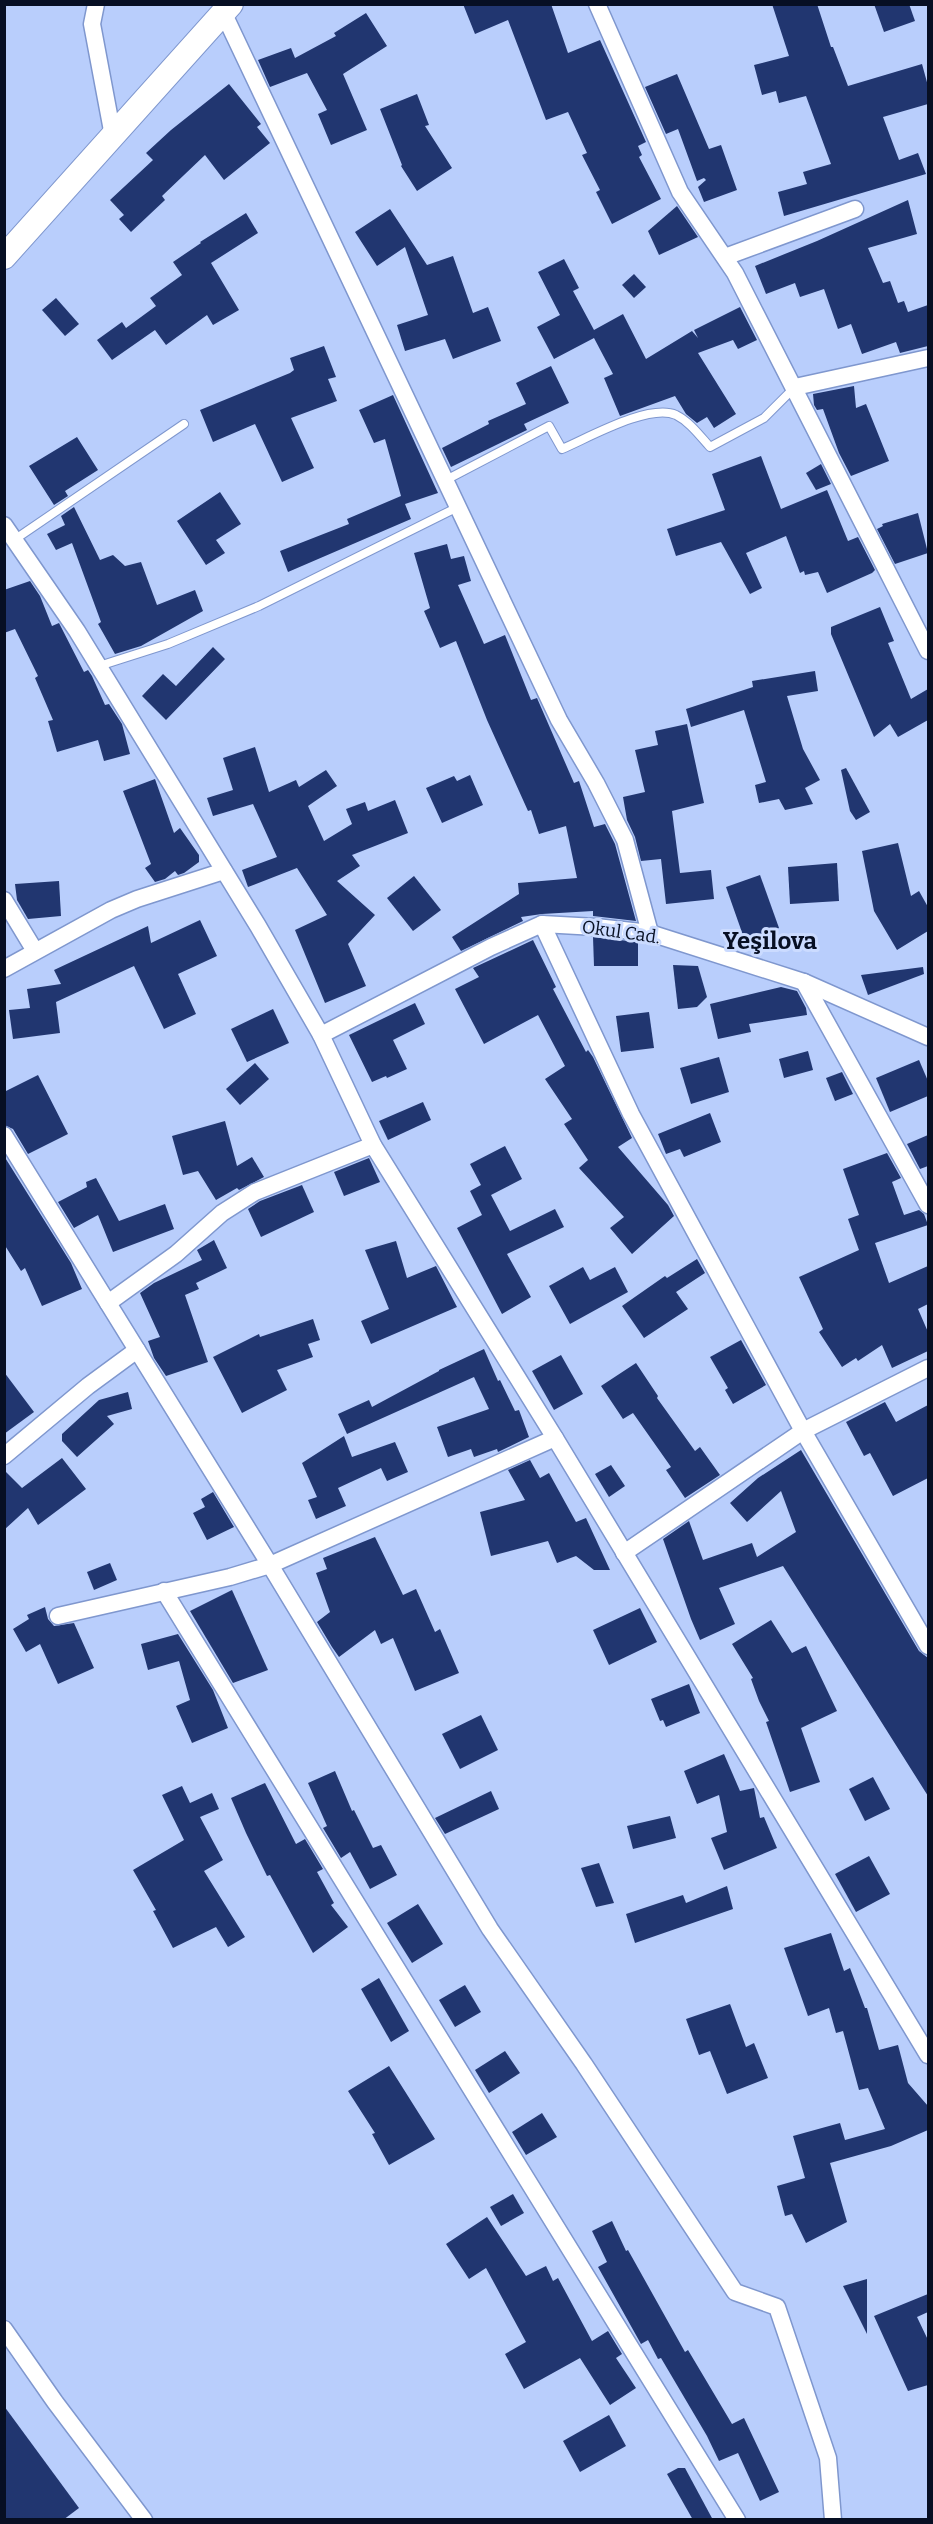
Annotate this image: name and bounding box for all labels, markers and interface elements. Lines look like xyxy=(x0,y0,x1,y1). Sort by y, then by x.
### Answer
street label: Okul Cad. xyxy=(580,916,662,948)
district label: Yeşilova xyxy=(723,927,818,955)

